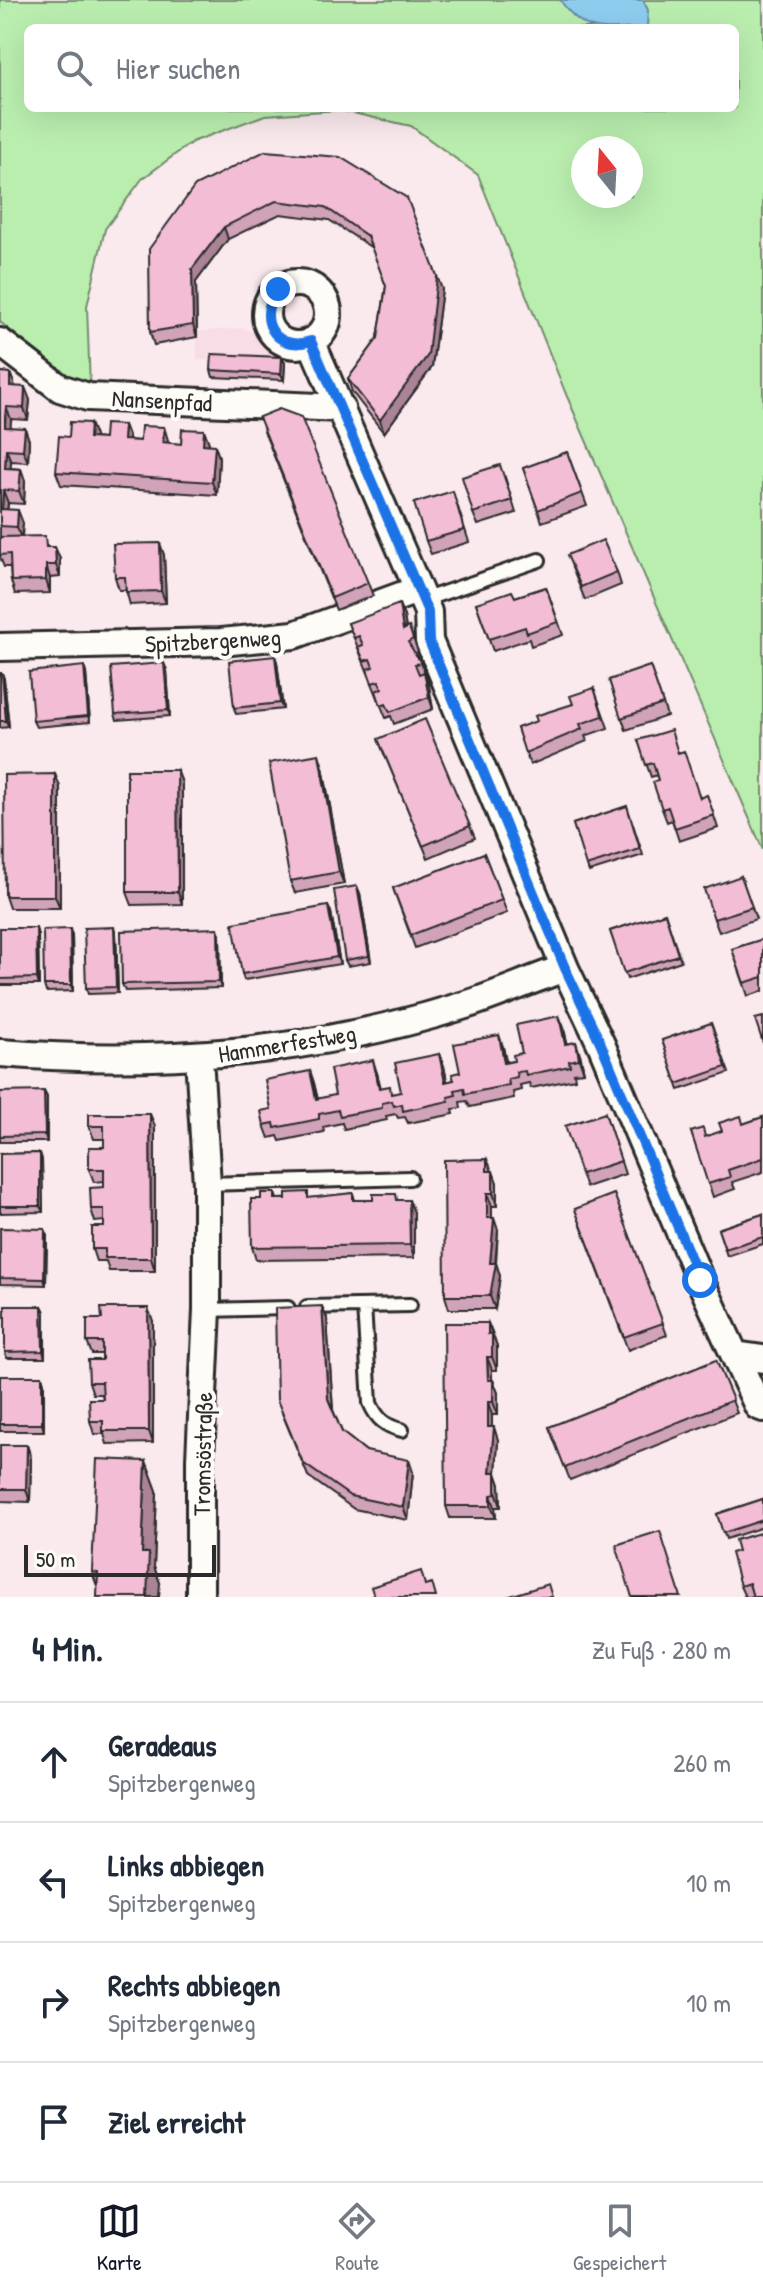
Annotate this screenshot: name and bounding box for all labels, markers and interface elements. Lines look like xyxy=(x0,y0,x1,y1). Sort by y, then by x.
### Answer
search box xyxy=(24,24,739,112)
icon: search xyxy=(52,46,96,90)
text: Hier suchen xyxy=(116,48,240,88)
north arrow xyxy=(571,136,643,208)
route end xyxy=(260,271,296,307)
street label: Nansenpfad xyxy=(111,381,213,419)
street label: Spitzbergenweg xyxy=(144,620,282,660)
street label: Hammerfestweg xyxy=(216,1016,358,1070)
route start xyxy=(682,1262,718,1298)
street label: Tromsöstraße xyxy=(185,1391,219,1516)
scale bar xyxy=(24,1541,216,1577)
text: 50 m xyxy=(36,1544,75,1574)
text: 4 Min. xyxy=(32,1626,103,1672)
text: Zu Fuß · 280 m xyxy=(592,1632,731,1667)
text: Geradeaus xyxy=(108,1725,217,1765)
icon: ahead xyxy=(32,1740,76,1784)
text: 260 m xyxy=(673,1745,731,1780)
text: Spitzbergenweg xyxy=(108,1765,256,1800)
text: Links abbiegen xyxy=(108,1845,264,1885)
icon: left xyxy=(32,1860,76,1904)
text: 10 m xyxy=(686,1865,731,1900)
text: Spitzbergenweg xyxy=(108,1885,256,1920)
text: Rechts abbiegen xyxy=(108,1965,281,2005)
icon: right xyxy=(32,1980,76,2024)
text: 10 m xyxy=(686,1985,731,2020)
text: Spitzbergenweg xyxy=(108,2005,256,2040)
icon: arrive xyxy=(32,2100,76,2144)
text: Ziel erreicht xyxy=(108,2102,245,2142)
tab: Karte xyxy=(97,2199,142,2277)
tab: Route xyxy=(335,2199,379,2277)
tab: Gespeichert xyxy=(573,2199,666,2277)

